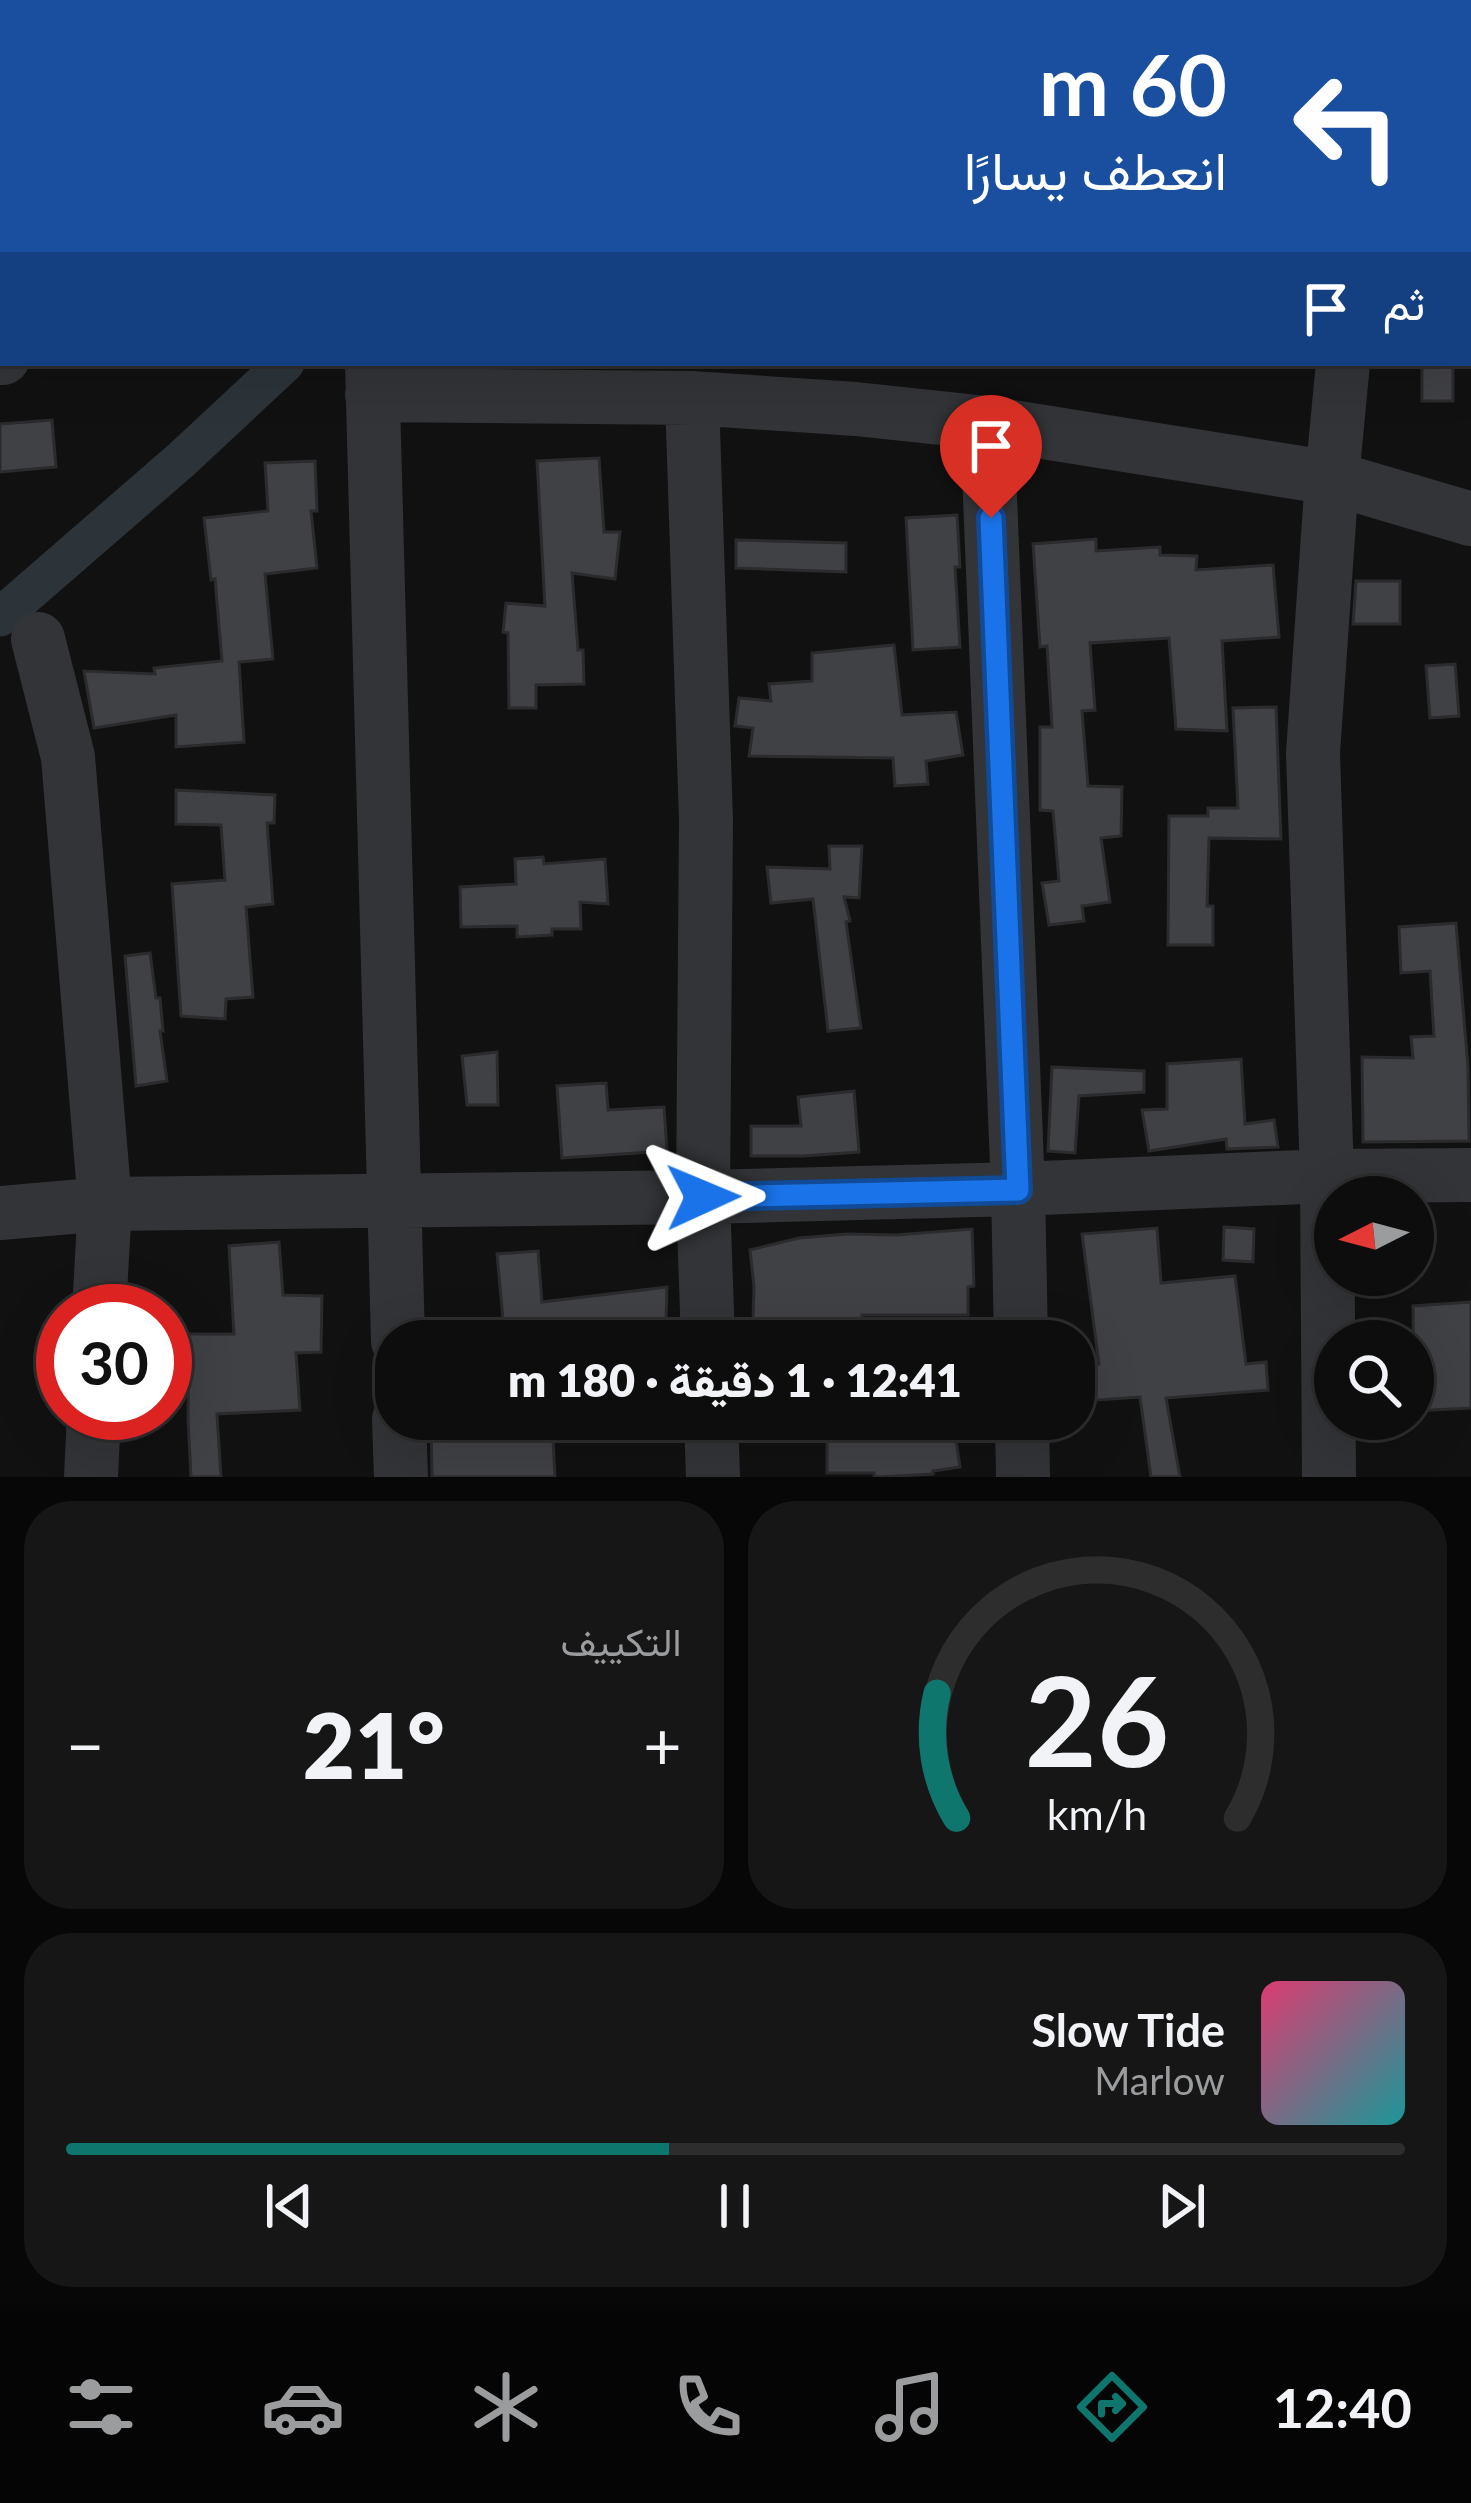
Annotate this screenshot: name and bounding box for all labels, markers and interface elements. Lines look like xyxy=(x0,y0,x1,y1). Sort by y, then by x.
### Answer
text: 60 m xyxy=(1039,33,1227,134)
icon: left xyxy=(1269,48,1425,204)
text: انعطف يسارًا xyxy=(964,137,1227,202)
icon: arrive xyxy=(1293,276,1359,342)
text: ثم xyxy=(1383,276,1425,330)
pin xyxy=(940,395,1042,518)
icon: arrive xyxy=(958,413,1024,479)
position arrow xyxy=(640,1134,766,1260)
north arrow xyxy=(1314,1176,1434,1296)
map controls xyxy=(1314,1176,1434,1440)
speed limit sign: 30 xyxy=(36,1284,192,1440)
button: search xyxy=(1314,1320,1434,1440)
text: 12:41 · 1 دقيقة · 180 m xyxy=(508,1353,962,1407)
text: التكييف xyxy=(561,1618,682,1664)
text: 26 xyxy=(1025,1644,1170,1794)
text: 21° xyxy=(303,1690,445,1798)
text: − xyxy=(66,1705,104,1784)
text: + xyxy=(643,1705,682,1784)
text: km/h xyxy=(1047,1788,1147,1839)
text: Slow Tide xyxy=(1031,2003,1225,2057)
text: Marlow xyxy=(1094,2057,1225,2103)
icon: previous xyxy=(256,2173,322,2239)
icon: pause xyxy=(702,2173,768,2239)
icon: next xyxy=(1149,2173,1215,2239)
icon: filters xyxy=(59,2365,143,2449)
icon: car xyxy=(261,2365,345,2449)
icon: climate xyxy=(464,2365,548,2449)
icon: phone xyxy=(666,2365,750,2449)
icon: music xyxy=(868,2365,952,2449)
icon: directions xyxy=(1070,2365,1154,2449)
text: 12:40 xyxy=(1273,2375,1412,2440)

